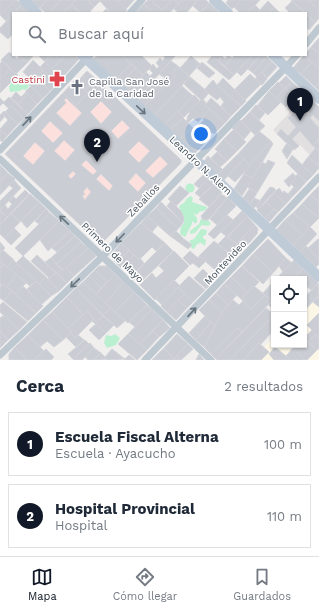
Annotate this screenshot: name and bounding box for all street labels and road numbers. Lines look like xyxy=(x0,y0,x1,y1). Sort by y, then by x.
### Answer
street label: Leandro N. Alem xyxy=(167,134,234,197)
street label: Zeballos xyxy=(125,182,162,219)
street label: Primero de Mayo xyxy=(79,220,146,285)
street label: Montevideo xyxy=(202,238,249,287)

